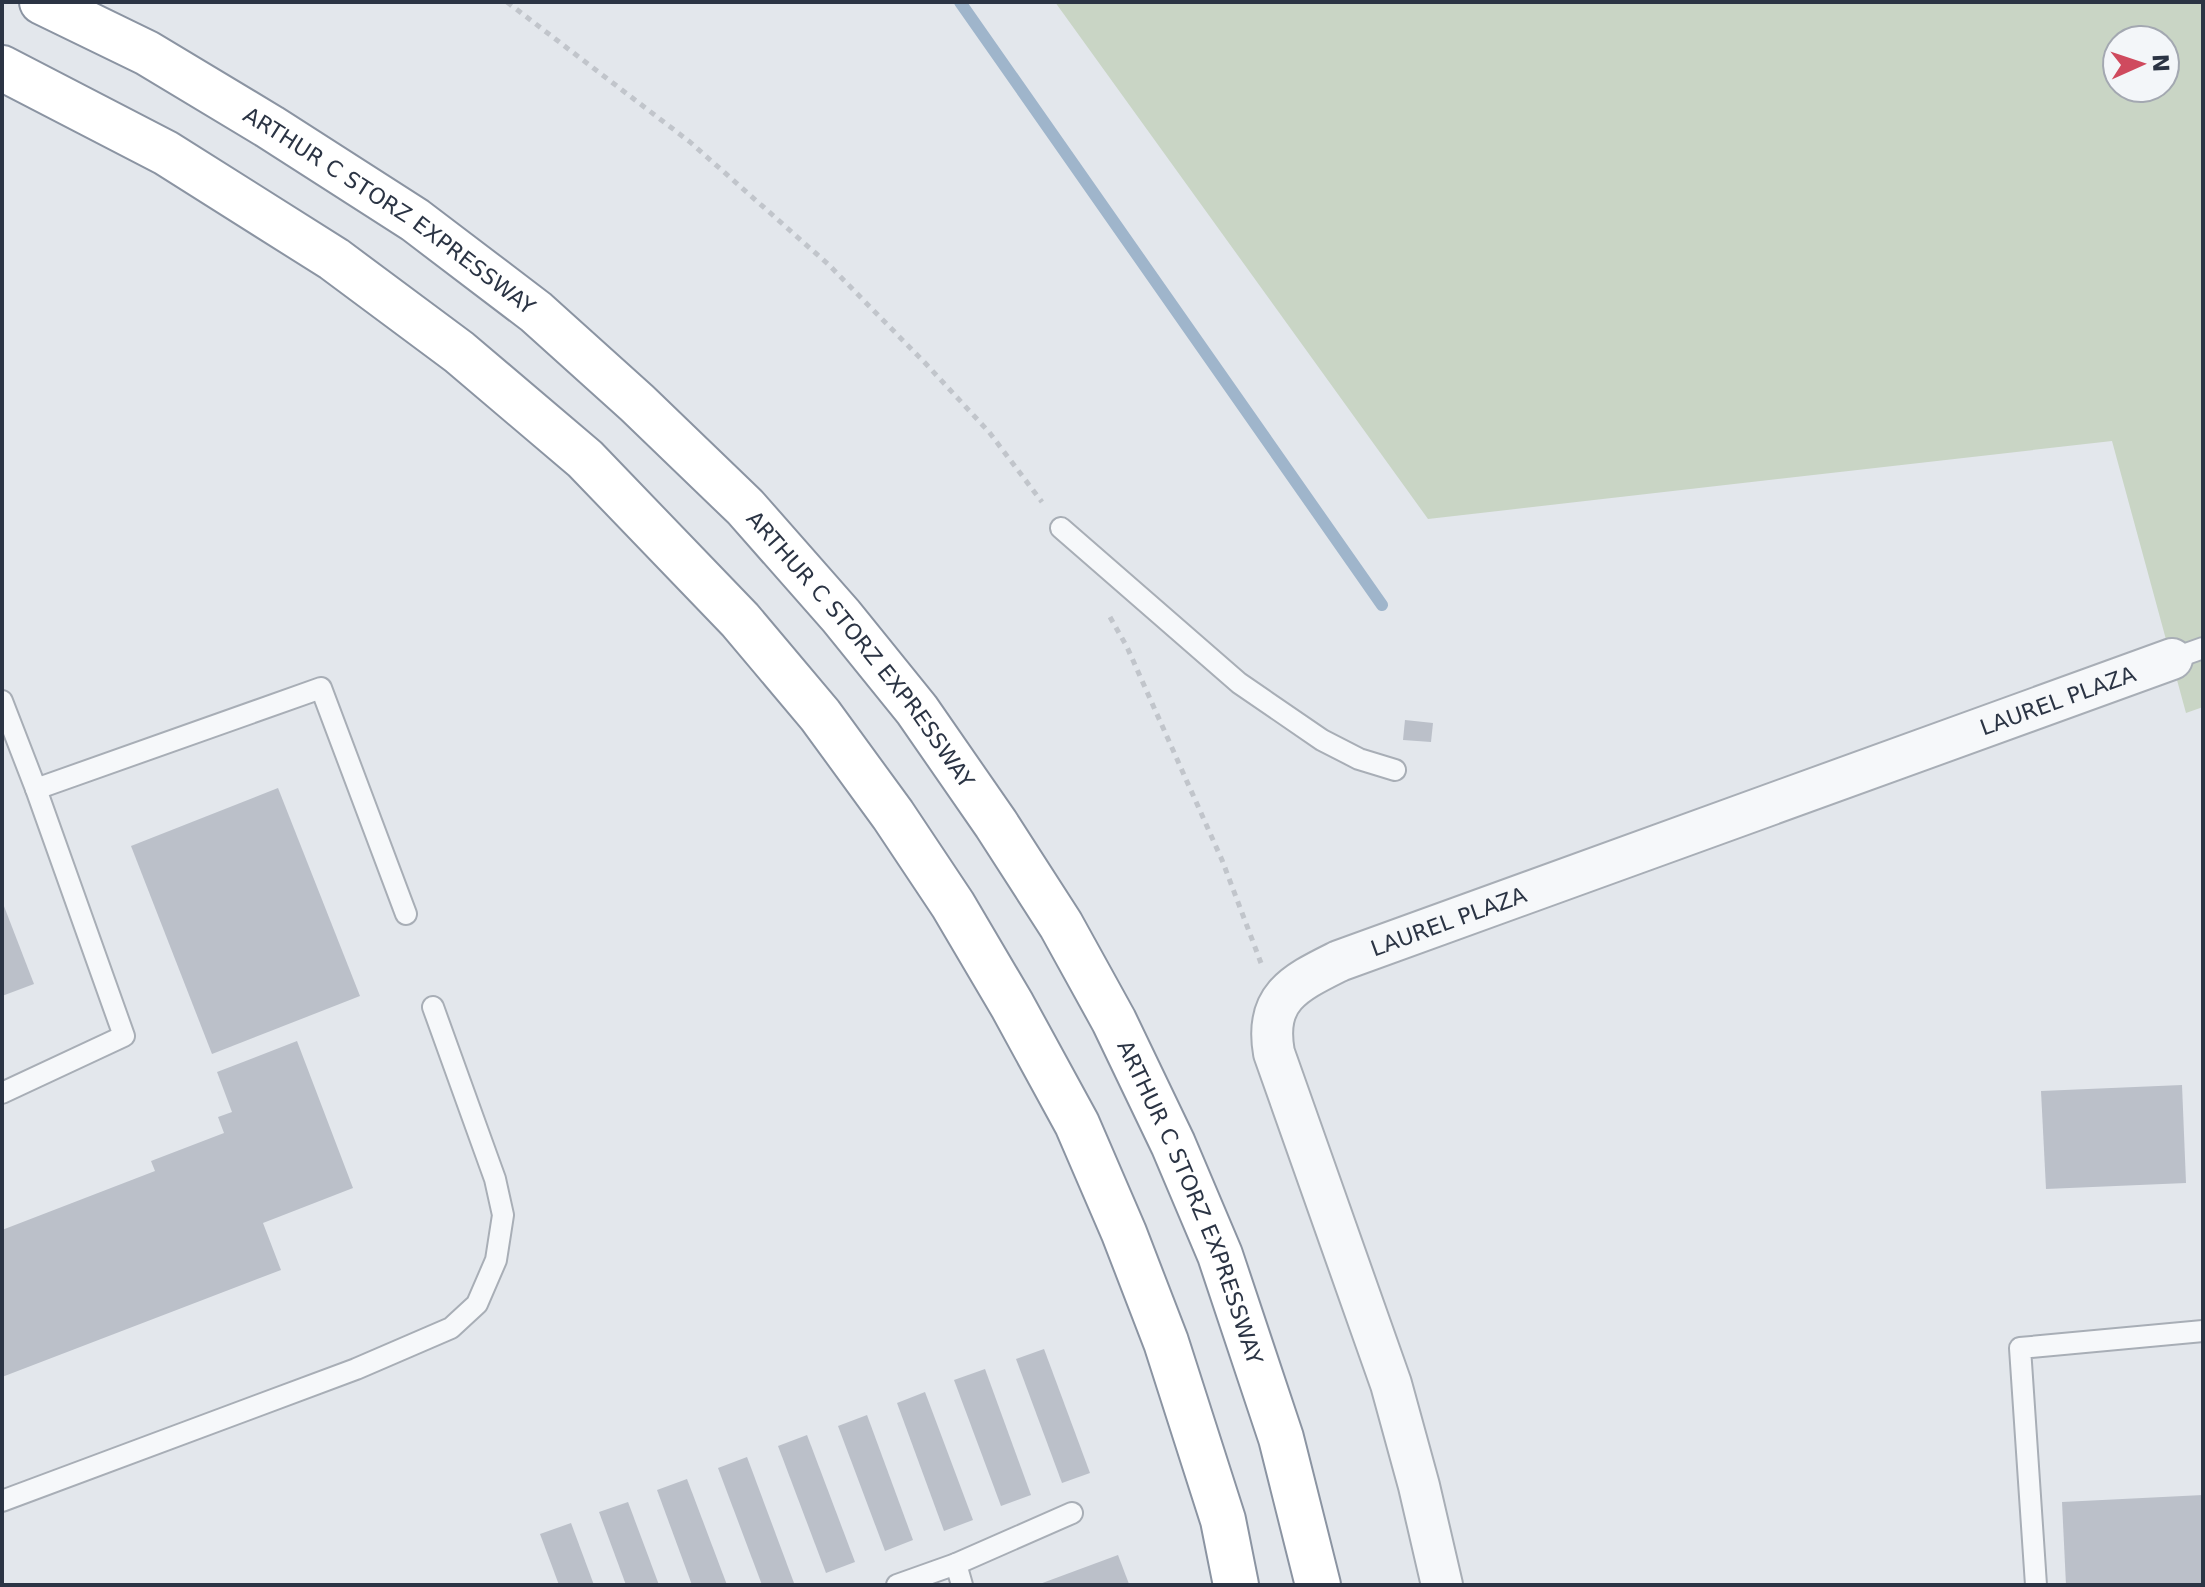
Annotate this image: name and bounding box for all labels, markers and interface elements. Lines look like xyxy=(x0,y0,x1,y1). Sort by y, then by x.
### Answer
north arrow xyxy=(2101,24,2181,104)
text: N xyxy=(2148,53,2173,73)
street label: ARTHUR C STORZ EXPRESSWAY xyxy=(239,102,541,320)
street label: ARTHUR C STORZ EXPRESSWAY xyxy=(742,506,980,793)
street label: LAUREL PLAZA xyxy=(1977,661,2139,740)
street label: LAUREL PLAZA xyxy=(1367,882,1530,961)
street label: ARTHUR C STORZ EXPRESSWAY xyxy=(1113,1036,1268,1368)

